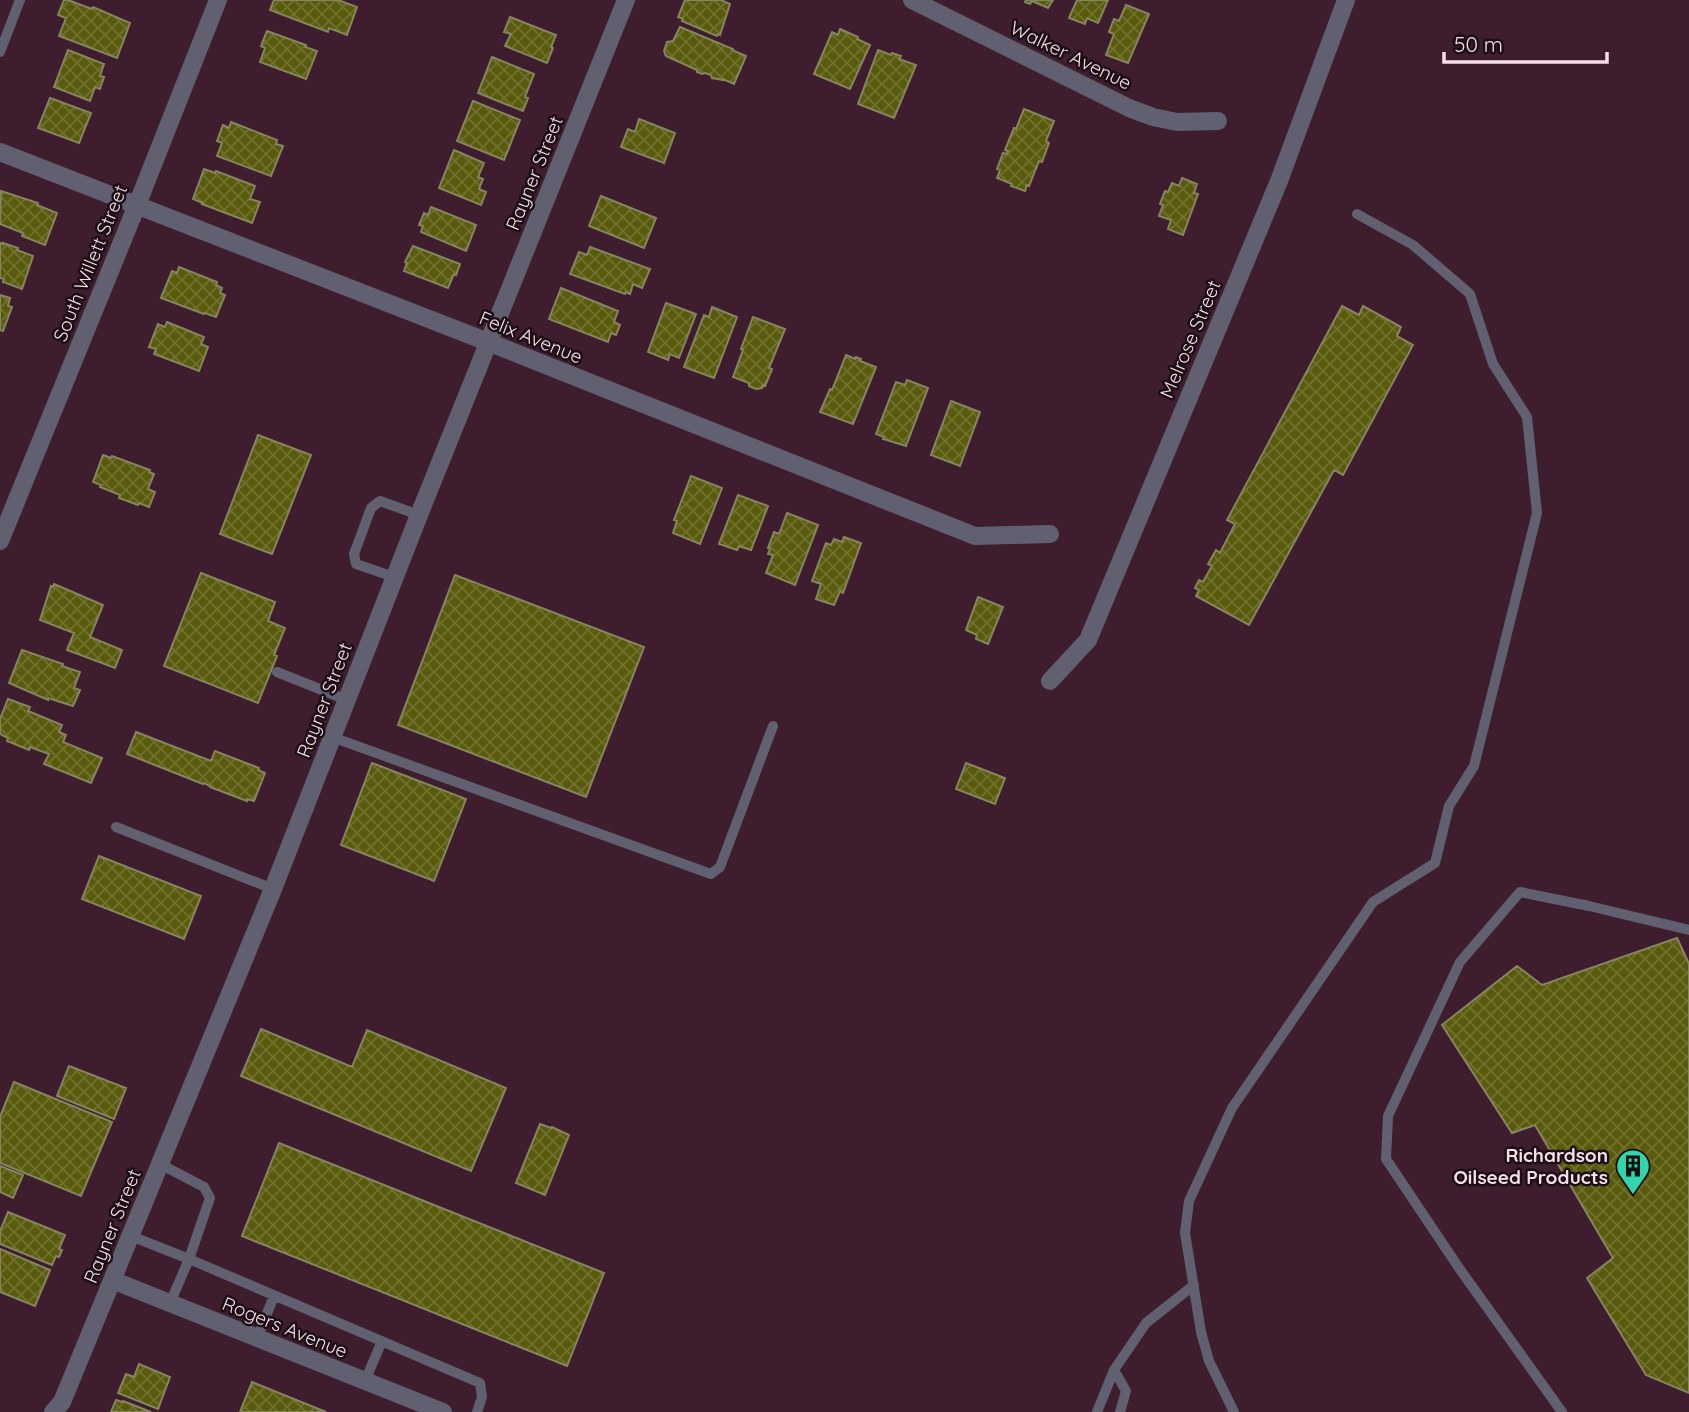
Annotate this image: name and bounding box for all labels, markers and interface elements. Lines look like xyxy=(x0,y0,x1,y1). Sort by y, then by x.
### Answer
street label: Walker Avenue xyxy=(1006,15,1136,95)
scale bar xyxy=(1444,21,1607,65)
text: 50 m xyxy=(1454,31,1503,57)
street label: Rayner Street xyxy=(500,112,568,234)
street label: South Willett Street xyxy=(48,181,132,345)
street label: Melrose Street xyxy=(1154,276,1226,402)
street label: Felix Avenue xyxy=(476,305,586,369)
street label: Rayner Street xyxy=(291,639,357,761)
place label: Richardson Oilseed Products xyxy=(1453,1143,1608,1189)
building icon: Richardson Oilseed Products xyxy=(1614,1147,1652,1196)
street label: Rayner Street xyxy=(78,1165,146,1287)
street label: Rogers Avenue xyxy=(219,1291,351,1363)

